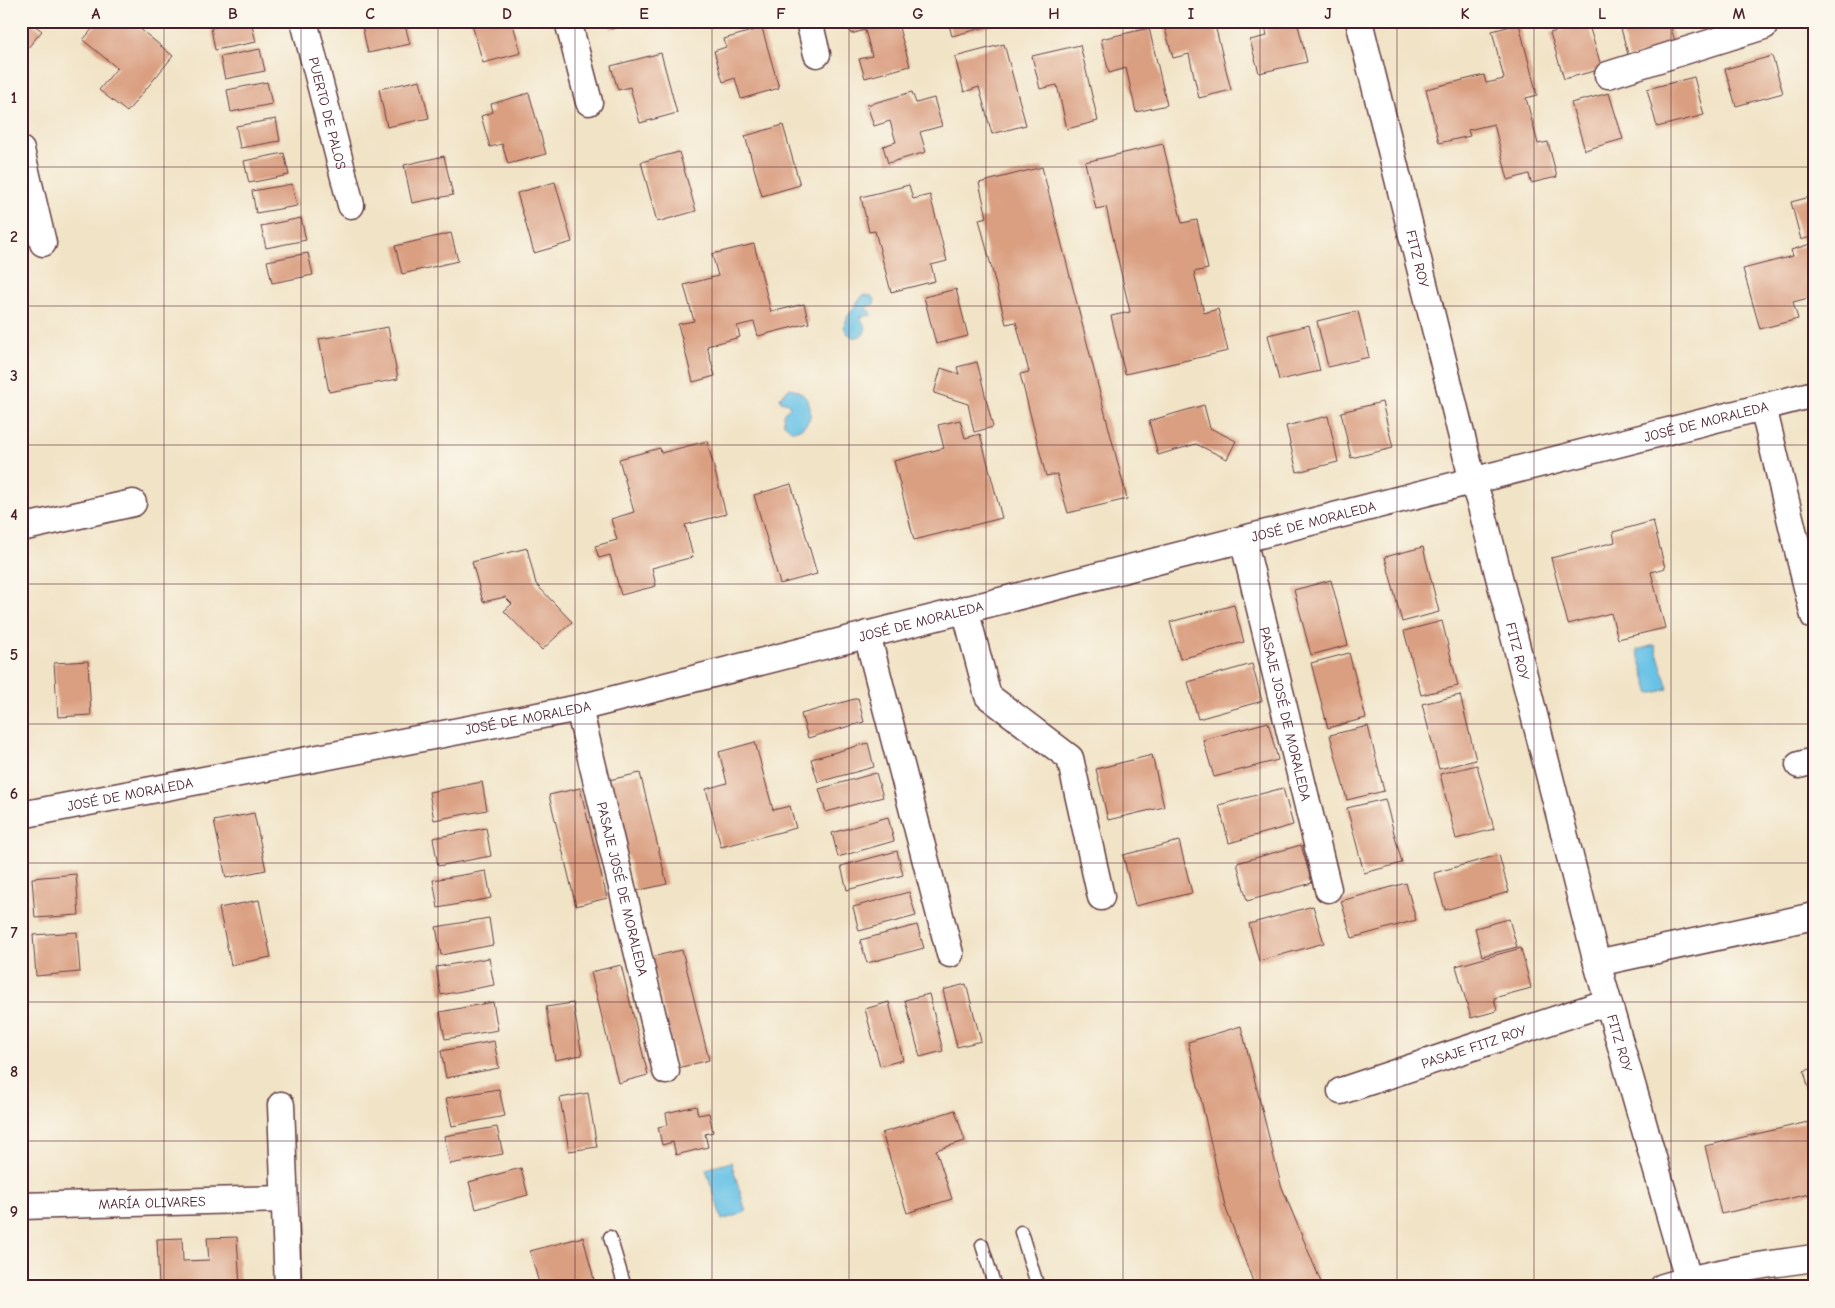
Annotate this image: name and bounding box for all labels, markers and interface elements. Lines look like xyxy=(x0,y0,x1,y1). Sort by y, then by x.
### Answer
text: A xyxy=(92,5,101,23)
text: B xyxy=(228,5,238,23)
text: C xyxy=(365,5,375,23)
text: D xyxy=(502,5,512,23)
text: E xyxy=(639,5,649,23)
text: F xyxy=(776,5,786,23)
text: G xyxy=(912,5,924,23)
text: H xyxy=(1048,5,1060,23)
text: I xyxy=(1188,5,1194,23)
text: J xyxy=(1324,5,1332,23)
text: K xyxy=(1460,5,1470,23)
text: L xyxy=(1598,5,1606,23)
text: M xyxy=(1733,5,1746,23)
street label: PUERTO DE PALOS xyxy=(305,55,350,171)
text: 1 xyxy=(11,89,17,107)
text: 2 xyxy=(10,228,18,246)
street label: FITZ ROY xyxy=(1402,228,1433,290)
text: 3 xyxy=(10,367,18,385)
street label: JOSÉ DE MORALEDA xyxy=(1642,398,1770,446)
street label: JOSÉ DE MORALEDA xyxy=(1250,498,1378,546)
text: 4 xyxy=(10,506,18,524)
street label: JOSÉ DE MORALEDA xyxy=(857,598,985,646)
street label: FITZ ROY xyxy=(1502,621,1533,683)
street label: PASAJE JOSÉ DE MORALEDA xyxy=(1256,625,1314,803)
text: 5 xyxy=(10,646,18,664)
street label: JOSÉ DE MORALEDA xyxy=(463,697,593,739)
street label: JOSÉ DE MORALEDA xyxy=(66,774,194,815)
text: 6 xyxy=(10,785,18,803)
street label: PASAJE JOSÉ DE MORALEDA xyxy=(593,800,651,978)
text: 7 xyxy=(10,924,18,942)
street label: FITZ ROY xyxy=(1603,1013,1636,1075)
street label: PASAJE FITZ ROY xyxy=(1419,1022,1529,1073)
text: 8 xyxy=(10,1063,18,1081)
street label: MARÍA OLIVARES xyxy=(98,1193,206,1213)
text: 9 xyxy=(10,1203,18,1221)

